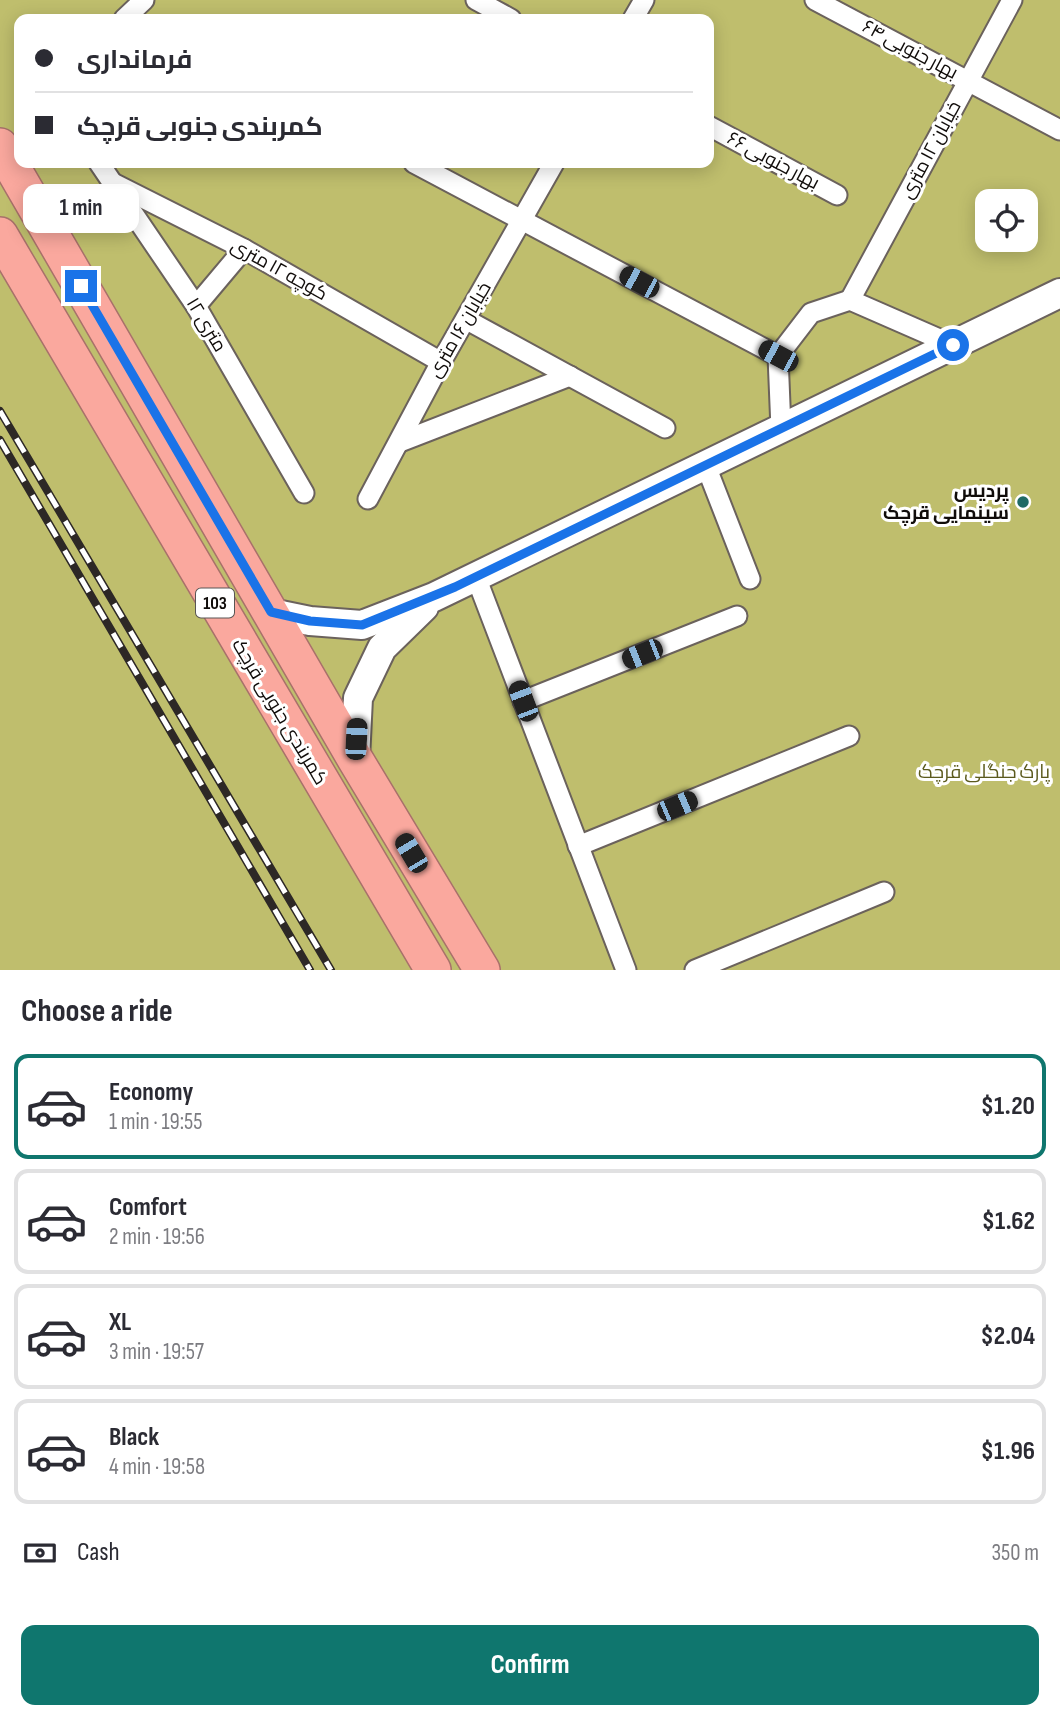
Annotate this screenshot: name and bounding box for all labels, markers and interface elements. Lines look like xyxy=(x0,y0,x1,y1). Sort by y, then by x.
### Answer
street label: بهار جنوبی ۶۴ xyxy=(858,15,962,85)
text: فرمانداری xyxy=(77,45,192,76)
street label: خیابان ۱۲ متری xyxy=(896,97,966,203)
text: کمربندی جنوبی قرچک xyxy=(77,112,323,143)
street label: بهار جنوبی ۶۶ xyxy=(723,127,823,195)
callout: 1 min xyxy=(23,184,139,233)
map controls xyxy=(975,189,1038,252)
button: locate xyxy=(975,189,1038,252)
text: 1 min xyxy=(60,194,102,222)
street label: کوچه ۱۲ متری xyxy=(227,234,331,306)
car xyxy=(616,263,663,301)
route end xyxy=(65,270,97,302)
street label: خیابان ۱۶ متری xyxy=(423,278,497,382)
street label: ۱۲ متری xyxy=(181,294,231,356)
route start xyxy=(937,329,969,361)
car xyxy=(755,337,802,375)
place label: پردیس سینمایی قرچک xyxy=(883,480,1009,526)
marker: پردیس سینمایی قرچک xyxy=(1015,494,1031,510)
road number: 103 xyxy=(196,588,234,618)
street label: کمربندی جنوبی قرچک xyxy=(226,635,332,789)
car xyxy=(619,636,666,672)
car xyxy=(506,678,541,724)
car xyxy=(345,717,368,761)
park label: پارک جنگلی قرچک xyxy=(918,761,1050,784)
car xyxy=(654,788,701,824)
car xyxy=(392,830,431,876)
text: Choose a ride xyxy=(21,992,173,1031)
icon: car xyxy=(25,1075,88,1138)
text: Economy xyxy=(109,1077,193,1108)
text: $1.20 xyxy=(981,1091,1035,1122)
text: 1 min · 19:55 xyxy=(109,1108,203,1136)
icon: car xyxy=(25,1190,88,1253)
text: Comfort xyxy=(109,1192,187,1223)
text: $1.62 xyxy=(982,1206,1035,1237)
text: 2 min · 19:56 xyxy=(109,1223,205,1251)
icon: car xyxy=(25,1305,88,1368)
text: XL xyxy=(109,1307,131,1338)
text: $2.04 xyxy=(981,1321,1035,1352)
text: 3 min · 19:57 xyxy=(109,1338,204,1366)
icon: car xyxy=(25,1420,88,1483)
text: Black xyxy=(109,1422,159,1453)
text: $1.96 xyxy=(981,1436,1035,1467)
text: 4 min · 19:58 xyxy=(109,1453,205,1481)
icon: cash xyxy=(21,1534,59,1572)
text: Cash xyxy=(77,1537,120,1568)
text: 350 m xyxy=(991,1539,1039,1567)
button: Confirm xyxy=(21,1625,1039,1705)

